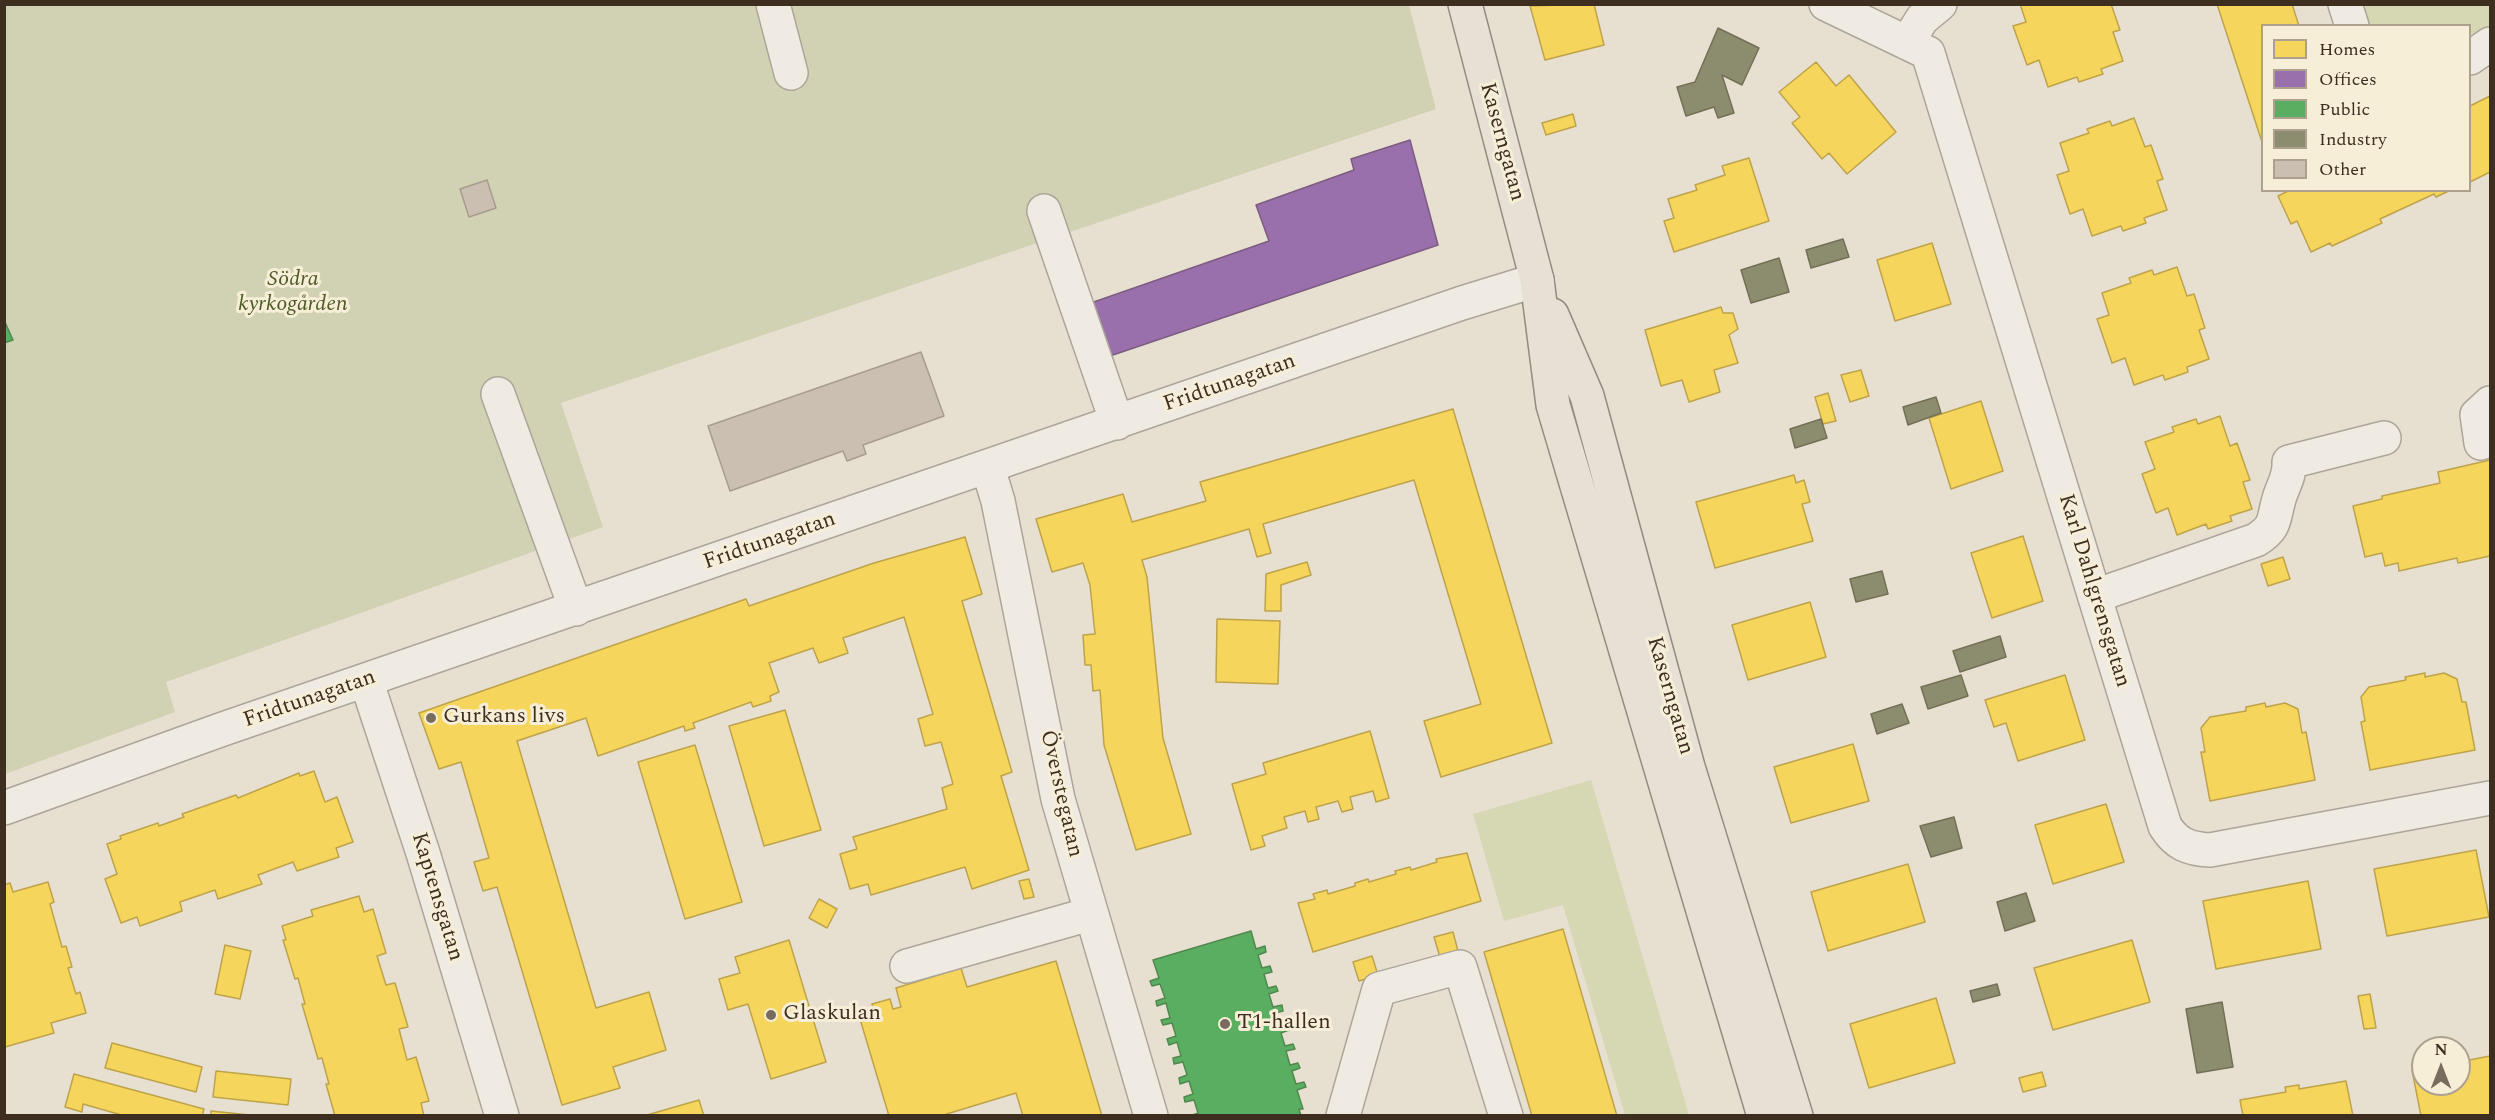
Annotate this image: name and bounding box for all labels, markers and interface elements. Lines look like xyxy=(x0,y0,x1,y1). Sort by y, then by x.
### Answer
legend xyxy=(2261,24,2471,192)
text: Homes xyxy=(2319,36,2375,63)
text: Offices xyxy=(2319,66,2377,93)
street label: Kaserngatan xyxy=(1473,80,1529,204)
text: Public xyxy=(2319,96,2370,123)
text: Industry xyxy=(2319,126,2387,153)
text: Other xyxy=(2319,156,2366,183)
park label: Södra kyrkogården xyxy=(238,268,348,320)
street label: Fridtunagatan xyxy=(1160,349,1300,419)
street label: Karl Dahlgrensgatan xyxy=(2051,491,2135,691)
street label: Fridtunagatan xyxy=(700,507,840,577)
street label: Kaserngatan xyxy=(1640,634,1698,758)
street label: Fridtunagatan xyxy=(240,665,380,735)
place label: Gurkans livs xyxy=(443,705,565,731)
marker: Gurkans livs xyxy=(424,711,438,725)
street label: Överstegatan xyxy=(1033,728,1087,860)
street label: Kaptensgatan xyxy=(404,830,468,964)
place label: Glaskulan xyxy=(783,1002,881,1028)
marker: Glaskulan xyxy=(764,1008,778,1022)
place label: T1-hallen xyxy=(1237,1011,1331,1037)
marker: T1-hallen xyxy=(1218,1017,1232,1031)
north arrow xyxy=(2411,1036,2471,1096)
text: N xyxy=(2434,1038,2448,1062)

